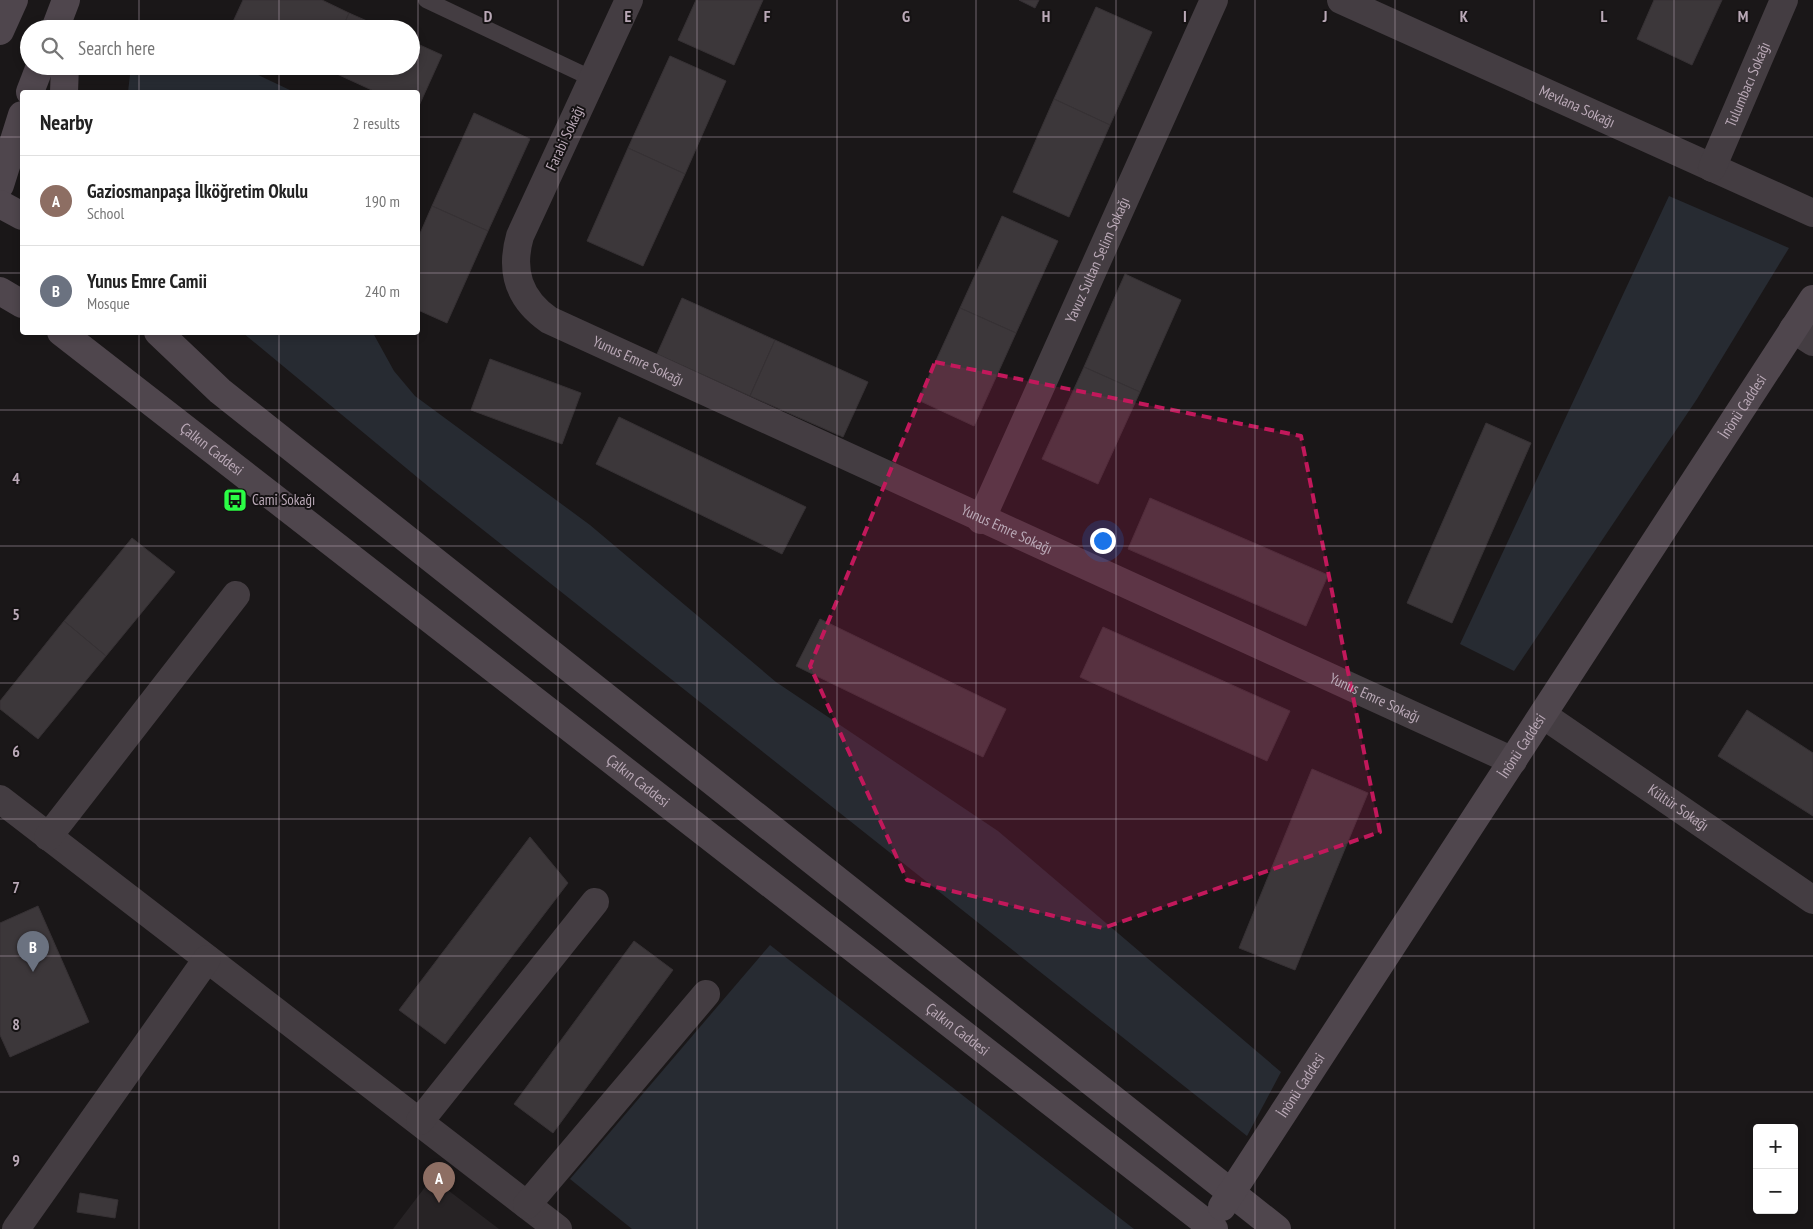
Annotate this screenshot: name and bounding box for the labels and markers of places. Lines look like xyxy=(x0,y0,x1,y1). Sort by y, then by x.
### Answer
bus stop icon: Cami Sokağı xyxy=(222,487,248,513)
place label: Cami Sokağı xyxy=(252,490,315,509)
pin: B xyxy=(17,931,49,972)
pin: A xyxy=(423,1162,455,1203)

